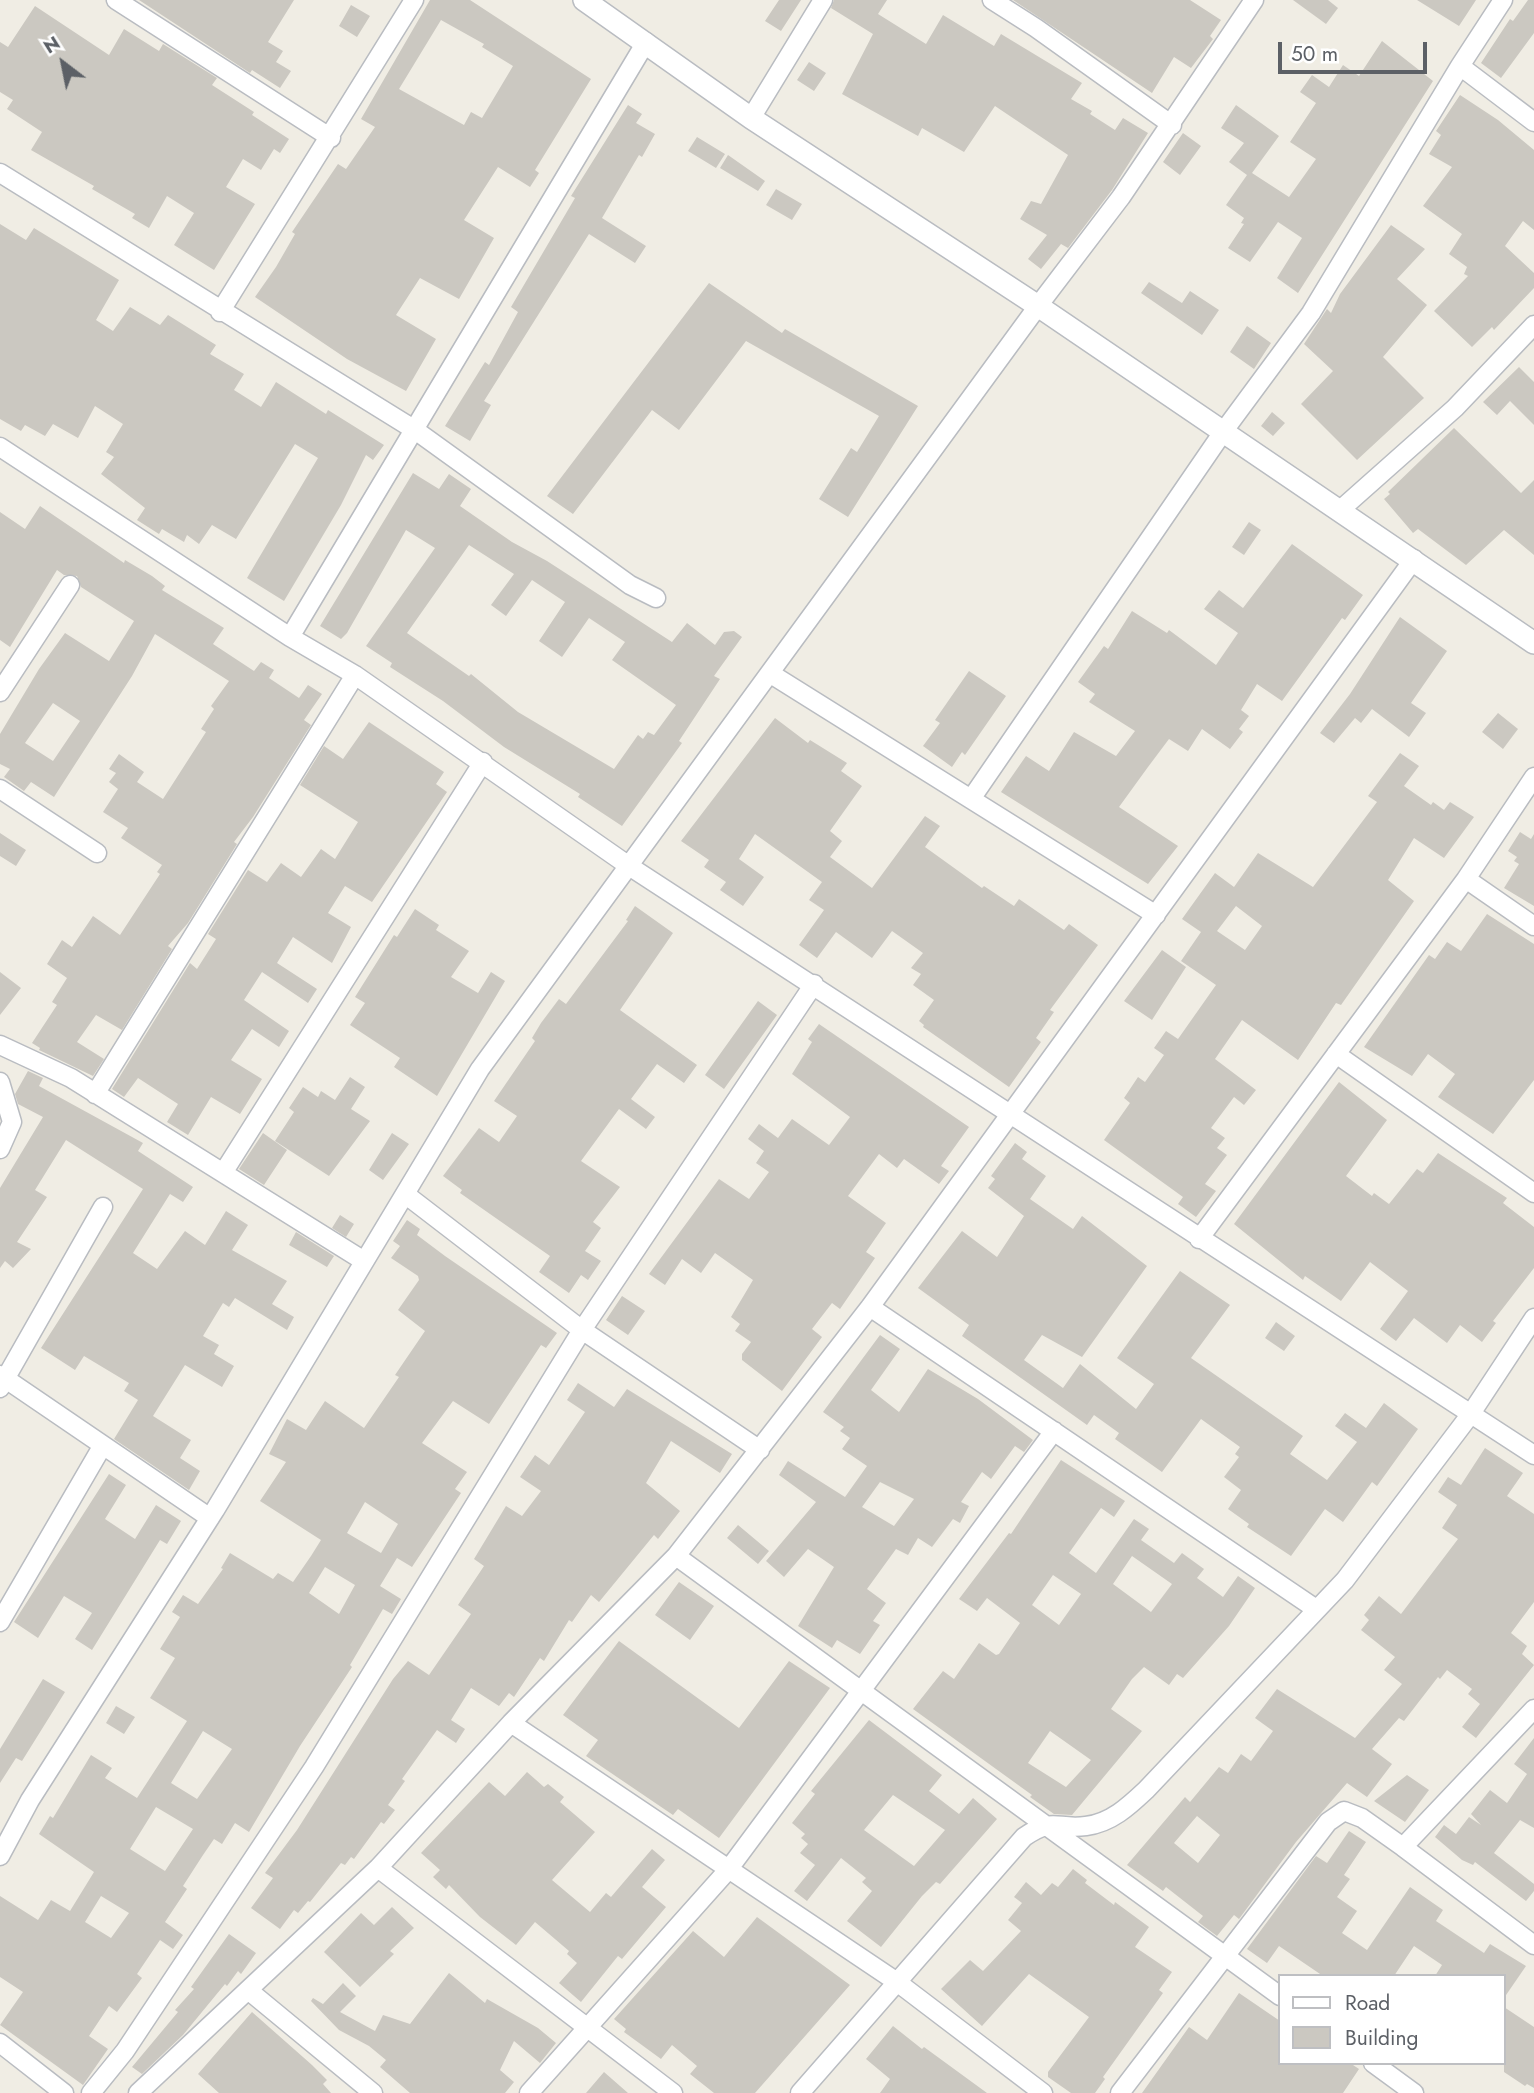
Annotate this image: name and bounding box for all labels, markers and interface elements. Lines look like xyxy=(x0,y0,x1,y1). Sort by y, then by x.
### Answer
north arrow xyxy=(28,28,98,98)
scale bar xyxy=(1282,28,1431,72)
text: N xyxy=(38,29,65,60)
text: 50 m xyxy=(1291,39,1338,69)
legend xyxy=(1278,1974,1506,2065)
text: Road xyxy=(1345,1988,1390,2018)
text: Building xyxy=(1345,2023,1418,2053)

